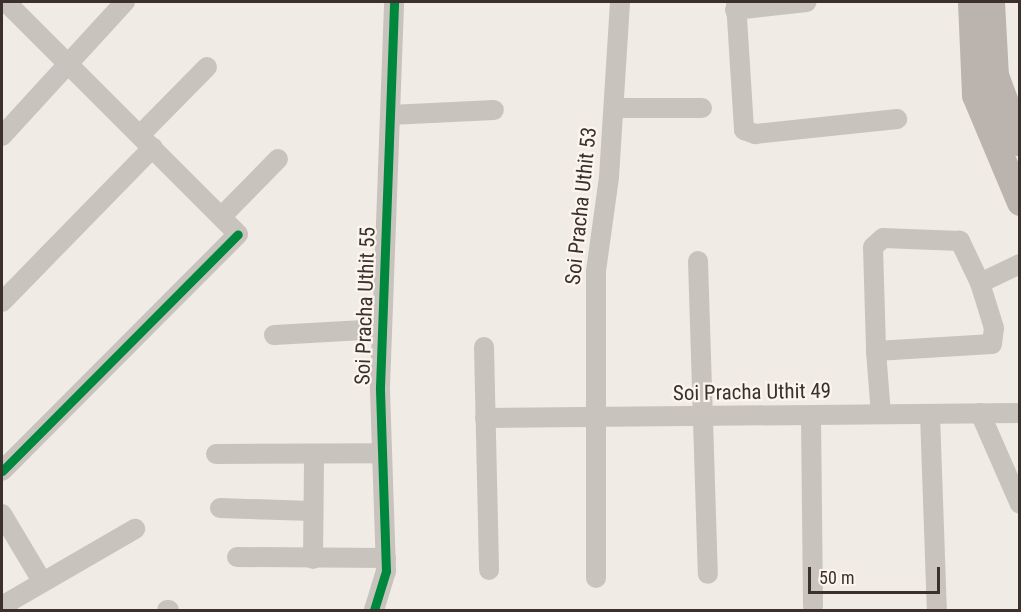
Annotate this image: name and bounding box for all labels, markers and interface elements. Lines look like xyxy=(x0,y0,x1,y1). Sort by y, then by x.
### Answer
street label: Soi Pracha Uthit 53 xyxy=(560,126,602,286)
street label: Soi Pracha Uthit 55 xyxy=(350,227,380,385)
street label: Soi Pracha Uthit 49 xyxy=(673,378,831,406)
scale bar xyxy=(811,555,943,593)
text: 50 m xyxy=(819,567,854,588)

